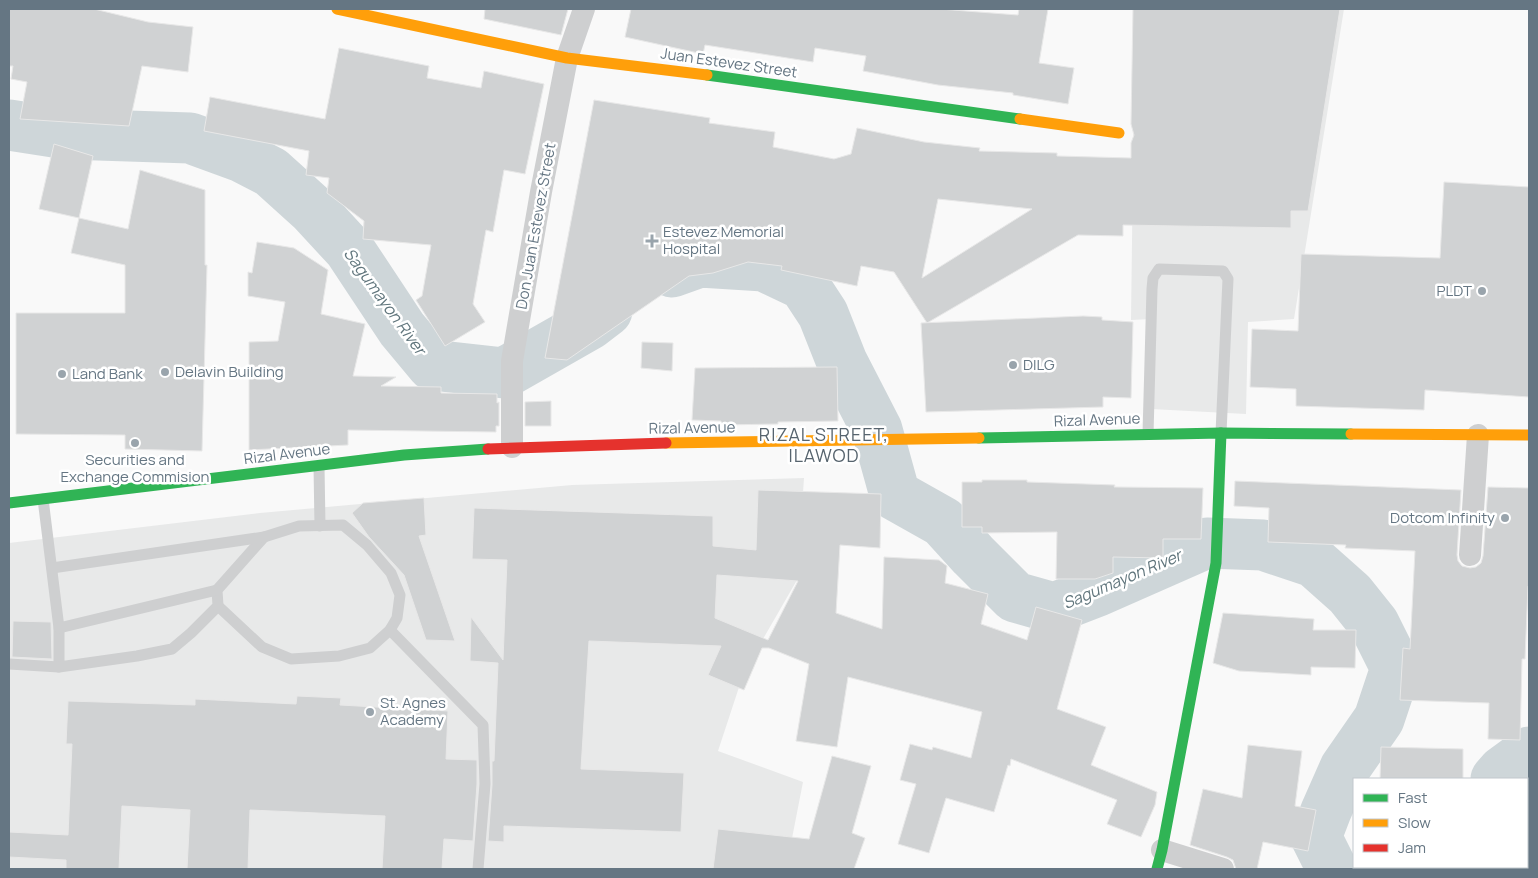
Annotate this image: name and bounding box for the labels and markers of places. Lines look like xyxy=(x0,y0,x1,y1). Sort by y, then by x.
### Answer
place label: Estevez Memorial Hospital xyxy=(663,221,784,259)
marker: Estevez Memorial Hospital xyxy=(645,234,659,248)
place label: PLDT xyxy=(1437,280,1472,301)
marker: PLDT xyxy=(1476,285,1488,297)
place label: DILG xyxy=(1023,354,1055,375)
marker: DILG xyxy=(1007,359,1019,371)
place label: Delavin Building xyxy=(175,361,284,382)
place label: Land Bank xyxy=(72,363,143,384)
marker: Delavin Building xyxy=(159,366,171,378)
marker: Land Bank xyxy=(56,368,68,380)
marker: Securities and Exchange Commision xyxy=(129,437,141,449)
place label: Securities and Exchange Commision xyxy=(61,449,210,487)
place label: Dotcom Infinity xyxy=(1390,507,1495,528)
marker: Dotcom Infinity xyxy=(1499,512,1511,524)
place label: St. Agnes Academy xyxy=(380,692,446,730)
marker: St. Agnes Academy xyxy=(364,706,376,718)

